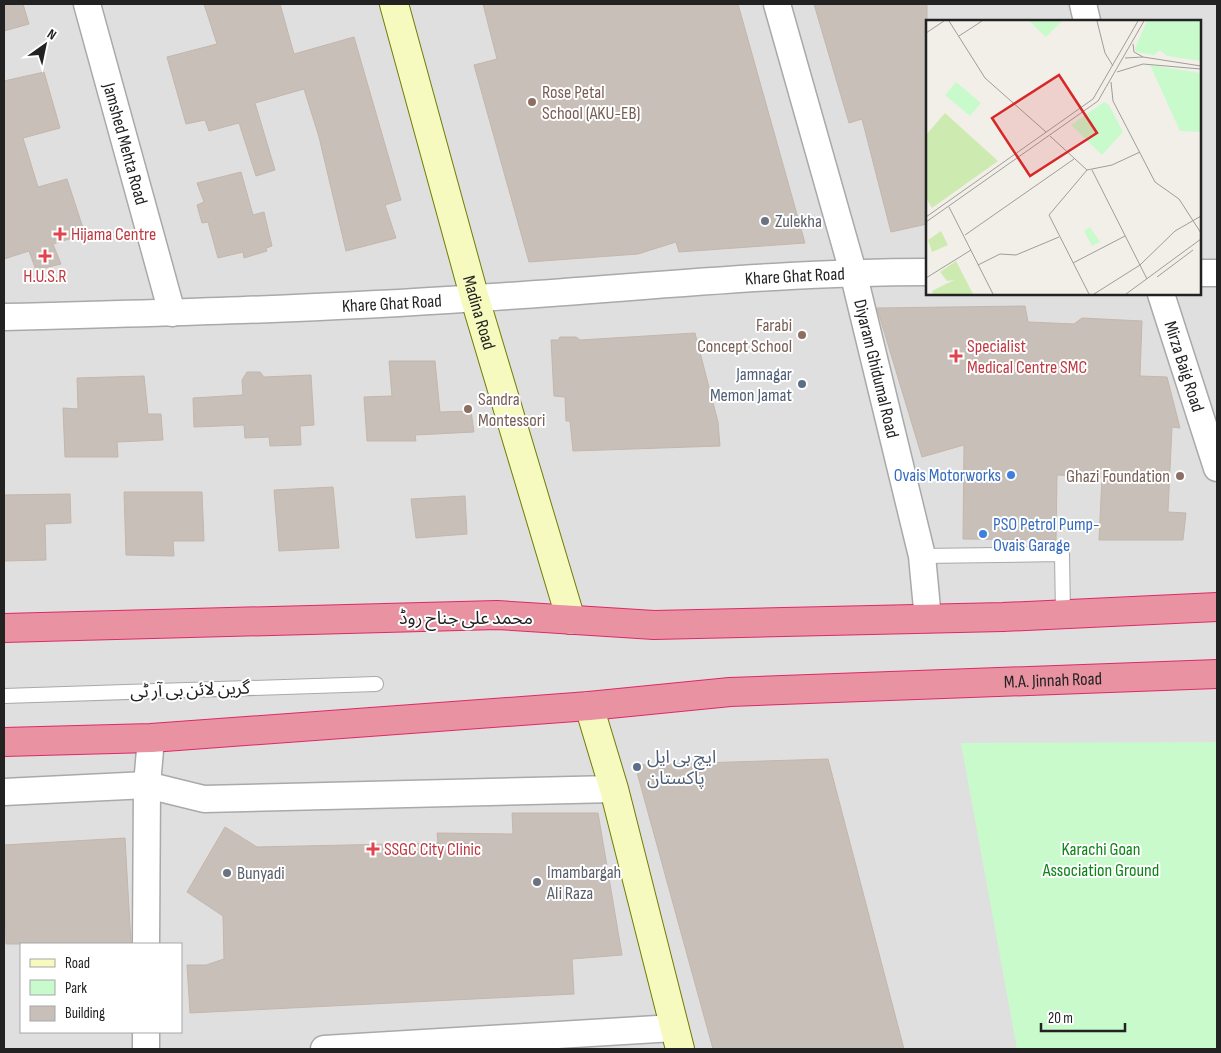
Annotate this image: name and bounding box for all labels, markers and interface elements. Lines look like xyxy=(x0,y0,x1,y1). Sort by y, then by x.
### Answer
north arrow xyxy=(20,20,70,70)
inset map xyxy=(926,20,1201,295)
text: N xyxy=(44,25,60,44)
street label: Jamshed Mehta Road xyxy=(98,80,152,207)
place label: Rose Petal School (AKU-EB) xyxy=(542,82,640,124)
marker: Rose Petal School (AKU-EB) xyxy=(526,96,538,108)
place label: Zulekha xyxy=(775,211,822,232)
marker: Zulekha xyxy=(759,215,771,227)
place label: Hijama Centre xyxy=(71,224,156,245)
marker: Hijama Centre xyxy=(53,227,67,241)
marker: H.U.S.R xyxy=(38,249,52,263)
street label: Khare Ghat Road xyxy=(744,263,845,289)
place label: H.U.S.R xyxy=(23,266,67,287)
street label: Madina Road xyxy=(459,273,500,352)
street label: Khare Ghat Road xyxy=(341,290,442,316)
street label: Diyaram Ghidumal Road xyxy=(850,297,903,440)
place label: Farabi Concept School xyxy=(697,315,792,357)
street label: Mirza Baig Road xyxy=(1160,318,1209,414)
marker: Farabi Concept School xyxy=(796,329,808,341)
place label: Specialist Medical Centre SMC xyxy=(967,336,1087,378)
marker: Specialist Medical Centre SMC xyxy=(949,349,963,363)
place label: Jamnagar Memon Jamat xyxy=(710,364,793,406)
marker: Jamnagar Memon Jamat xyxy=(796,378,808,390)
place label: Sandra Montessori xyxy=(478,389,545,431)
marker: Sandra Montessori xyxy=(462,403,474,415)
place label: Ovais Motorworks xyxy=(894,465,1001,486)
place label: Ghazi Foundation xyxy=(1066,466,1170,487)
marker: Ovais Motorworks xyxy=(1005,469,1017,481)
marker: Ghazi Foundation xyxy=(1174,470,1186,482)
place label: PSO Petrol Pump- Ovais Garage xyxy=(993,514,1100,556)
marker: PSO Petrol Pump- Ovais Garage xyxy=(977,528,989,540)
street label: محمد علی جناح روڈ xyxy=(399,608,533,631)
street label: M.A. Jinnah Road xyxy=(1003,668,1102,692)
street label: گرین لائن بی آر ٹی xyxy=(130,677,251,703)
place label: ایچ بی ایل پاکستان xyxy=(647,747,716,789)
marker: ایچ بی ایل پاکستان xyxy=(631,761,643,773)
place label: SSGC City Clinic xyxy=(384,839,481,860)
park label: Karachi Goan Association Ground xyxy=(1042,839,1159,881)
marker: SSGC City Clinic xyxy=(366,842,380,856)
place label: Imambargah Ali Raza xyxy=(546,862,621,904)
place label: Bunyadi xyxy=(237,863,285,884)
marker: Bunyadi xyxy=(221,867,233,879)
marker: Imambargah Ali Raza xyxy=(531,876,543,888)
legend xyxy=(20,943,182,1033)
text: Road xyxy=(65,954,90,973)
text: Park xyxy=(65,979,87,998)
scale bar xyxy=(1041,1000,1125,1032)
text: Building xyxy=(65,1004,105,1023)
text: 20 m xyxy=(1048,1009,1073,1028)

